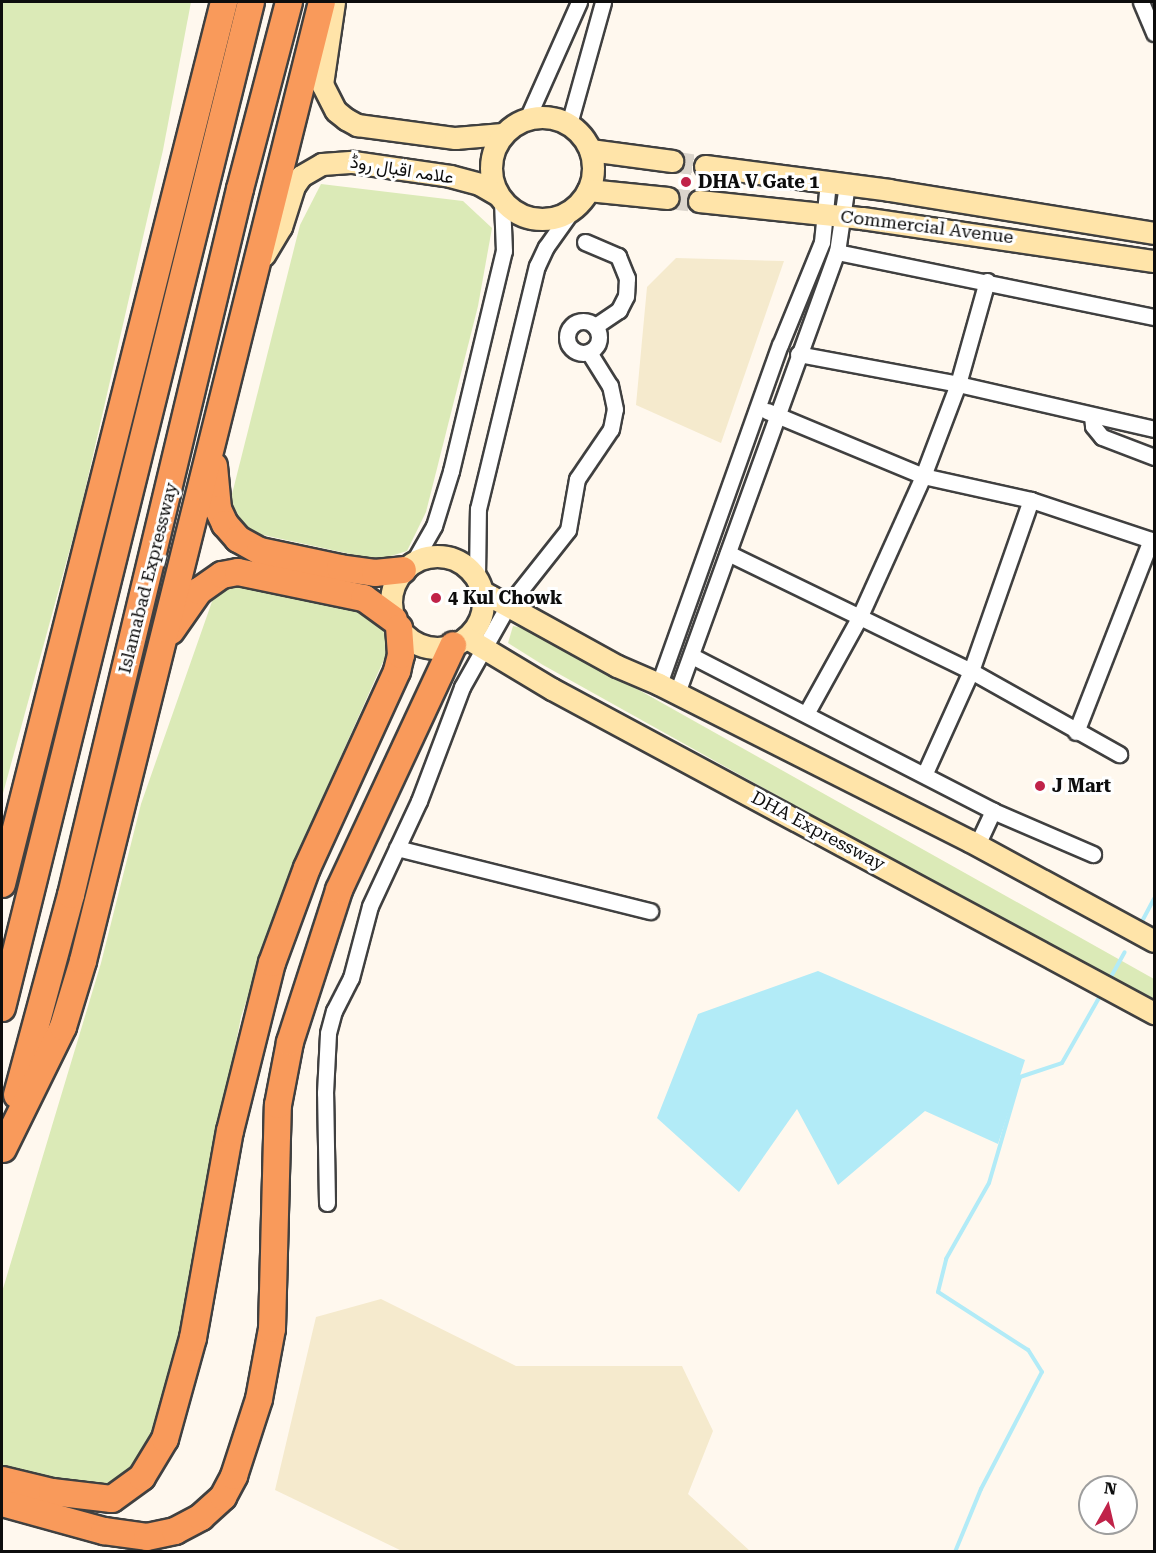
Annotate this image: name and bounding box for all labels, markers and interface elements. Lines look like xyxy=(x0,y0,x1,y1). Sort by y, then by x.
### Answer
street label: علامہ اقبال روڈ xyxy=(349,151,455,189)
place label: DHA V Gate 1 xyxy=(698,171,819,193)
marker: DHA V Gate 1 xyxy=(679,175,693,189)
street label: Commercial Avenue xyxy=(839,206,1015,248)
street label: Islamabad Expressway xyxy=(114,480,182,676)
place label: 4 Kul Chowk xyxy=(448,587,562,609)
marker: 4 Kul Chowk xyxy=(429,591,443,605)
place label: J Mart xyxy=(1052,775,1111,797)
marker: J Mart xyxy=(1033,779,1047,793)
street label: DHA Expressway xyxy=(747,787,889,875)
north arrow xyxy=(1078,1475,1138,1535)
text: N xyxy=(1103,1478,1118,1499)

